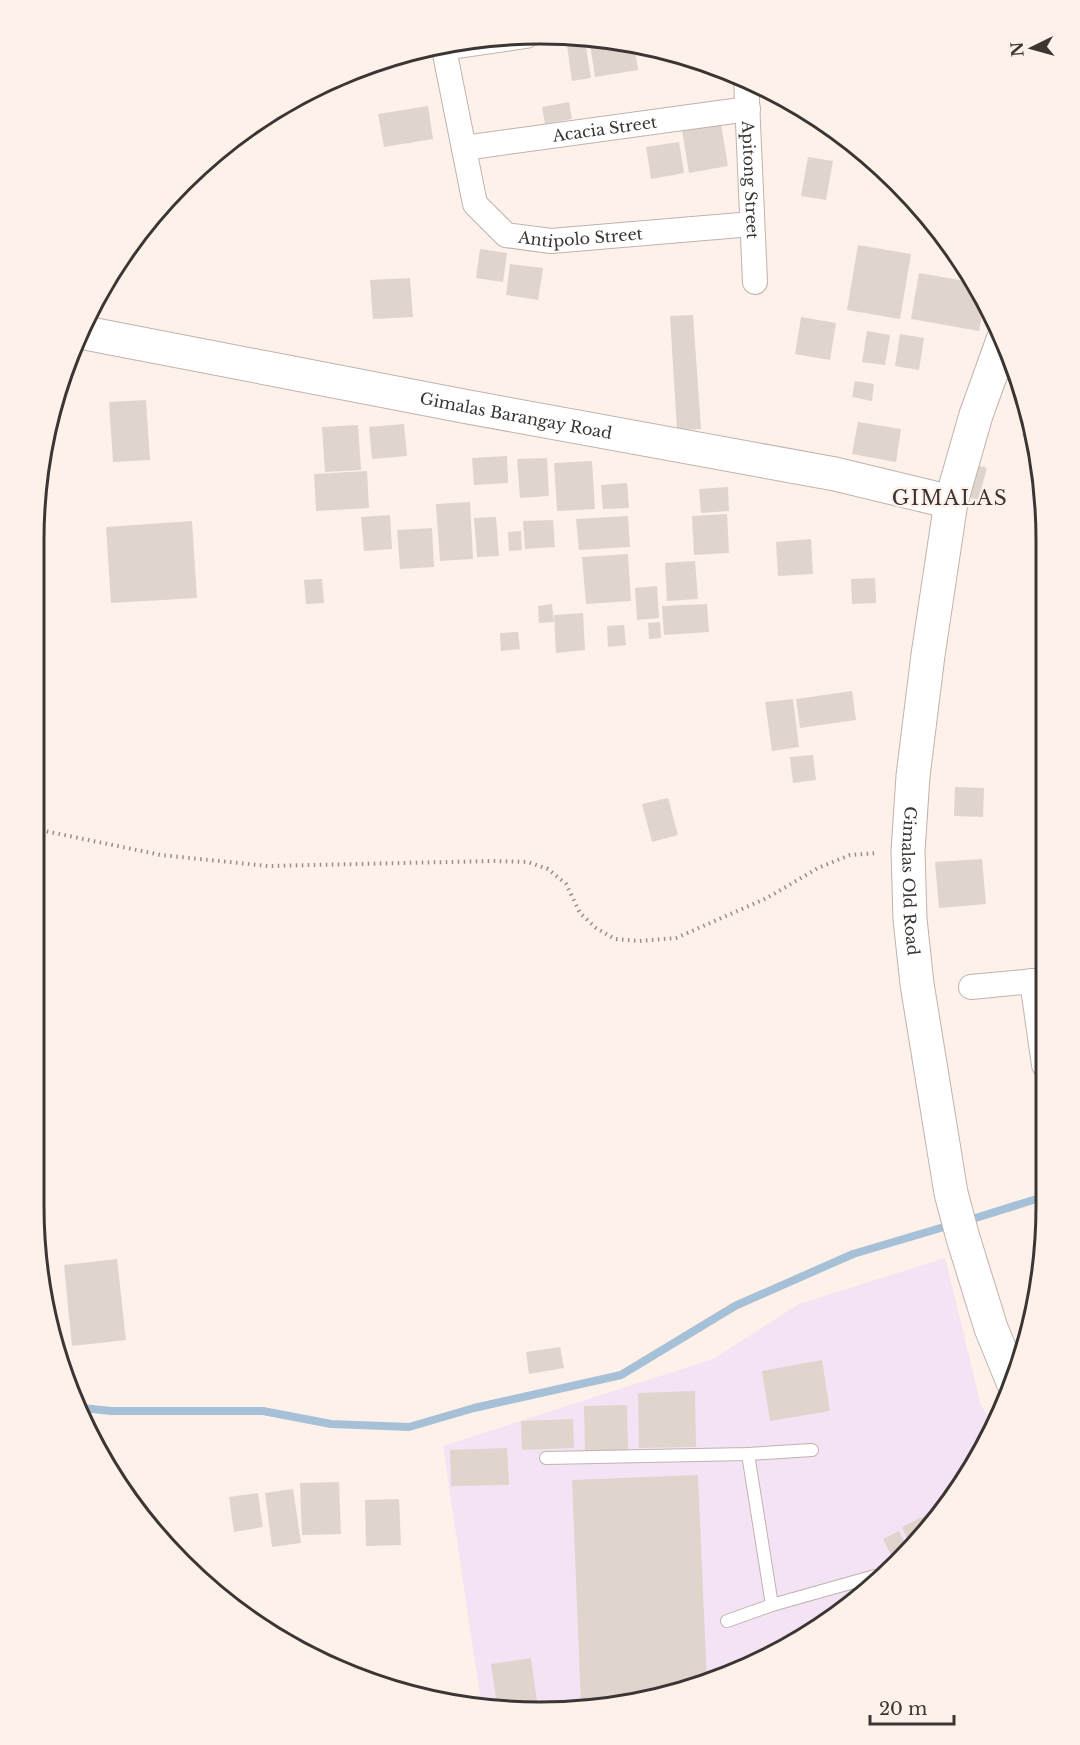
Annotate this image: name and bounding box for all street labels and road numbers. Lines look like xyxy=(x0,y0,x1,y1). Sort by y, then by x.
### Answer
street label: Acacia Street xyxy=(550,112,658,146)
street label: Apitong Street xyxy=(738,119,763,240)
street label: Antipolo Street xyxy=(516,223,643,251)
street label: Gimalas Barangay Road xyxy=(418,388,614,443)
street label: Gimalas Old Road xyxy=(898,806,924,957)

